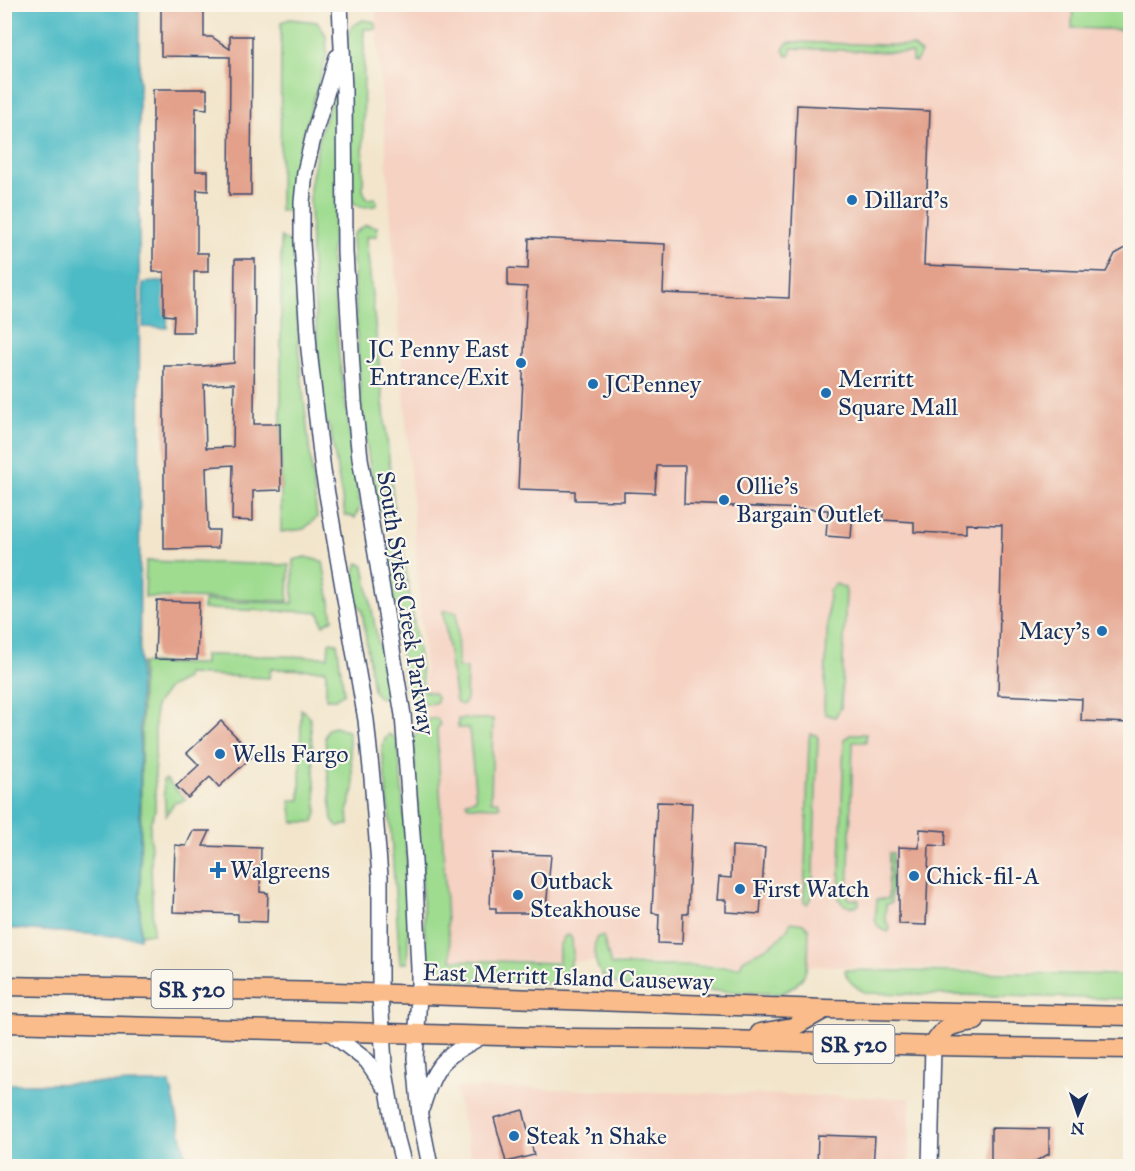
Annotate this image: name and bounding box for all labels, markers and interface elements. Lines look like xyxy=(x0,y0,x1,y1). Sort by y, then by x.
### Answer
place label: Dillard's xyxy=(864,185,948,215)
marker: Dillard's xyxy=(845,193,859,207)
place label: JC Penny East Entrance/Exit xyxy=(365,334,510,392)
marker: JC Penny East Entrance/Exit xyxy=(514,356,528,370)
place label: Merritt Square Mall xyxy=(838,364,959,422)
place label: JCPenney xyxy=(602,369,702,399)
marker: JCPenney xyxy=(586,377,600,391)
marker: Merritt Square Mall xyxy=(819,386,833,400)
street label: South Sykes Creek Parkway xyxy=(370,469,442,738)
place label: Ollie's Bargain Outlet xyxy=(736,471,882,529)
marker: Ollie's Bargain Outlet xyxy=(717,493,731,507)
place label: Macy's xyxy=(1019,616,1090,646)
marker: Macy's xyxy=(1095,624,1109,638)
place label: Wells Fargo xyxy=(232,739,348,769)
marker: Wells Fargo xyxy=(213,747,227,761)
place label: Walgreens xyxy=(230,855,330,885)
place label: Chick-fil-A xyxy=(926,861,1040,891)
marker: Walgreens xyxy=(211,863,225,877)
place label: Outback Steakhouse xyxy=(530,866,641,924)
marker: Chick-fil-A xyxy=(907,869,921,883)
place label: First Watch xyxy=(752,874,869,904)
marker: First Watch xyxy=(733,882,747,896)
marker: Outback Steakhouse xyxy=(511,888,525,902)
street label: East Merritt Island Causeway xyxy=(422,957,715,997)
road number: SR 520 xyxy=(152,970,232,1008)
road number: SR 520 xyxy=(814,1025,894,1063)
north arrow xyxy=(1048,1084,1108,1144)
text: N xyxy=(1070,1119,1085,1138)
place label: Steak 'n Shake xyxy=(526,1121,667,1151)
marker: Steak 'n Shake xyxy=(507,1129,521,1143)

